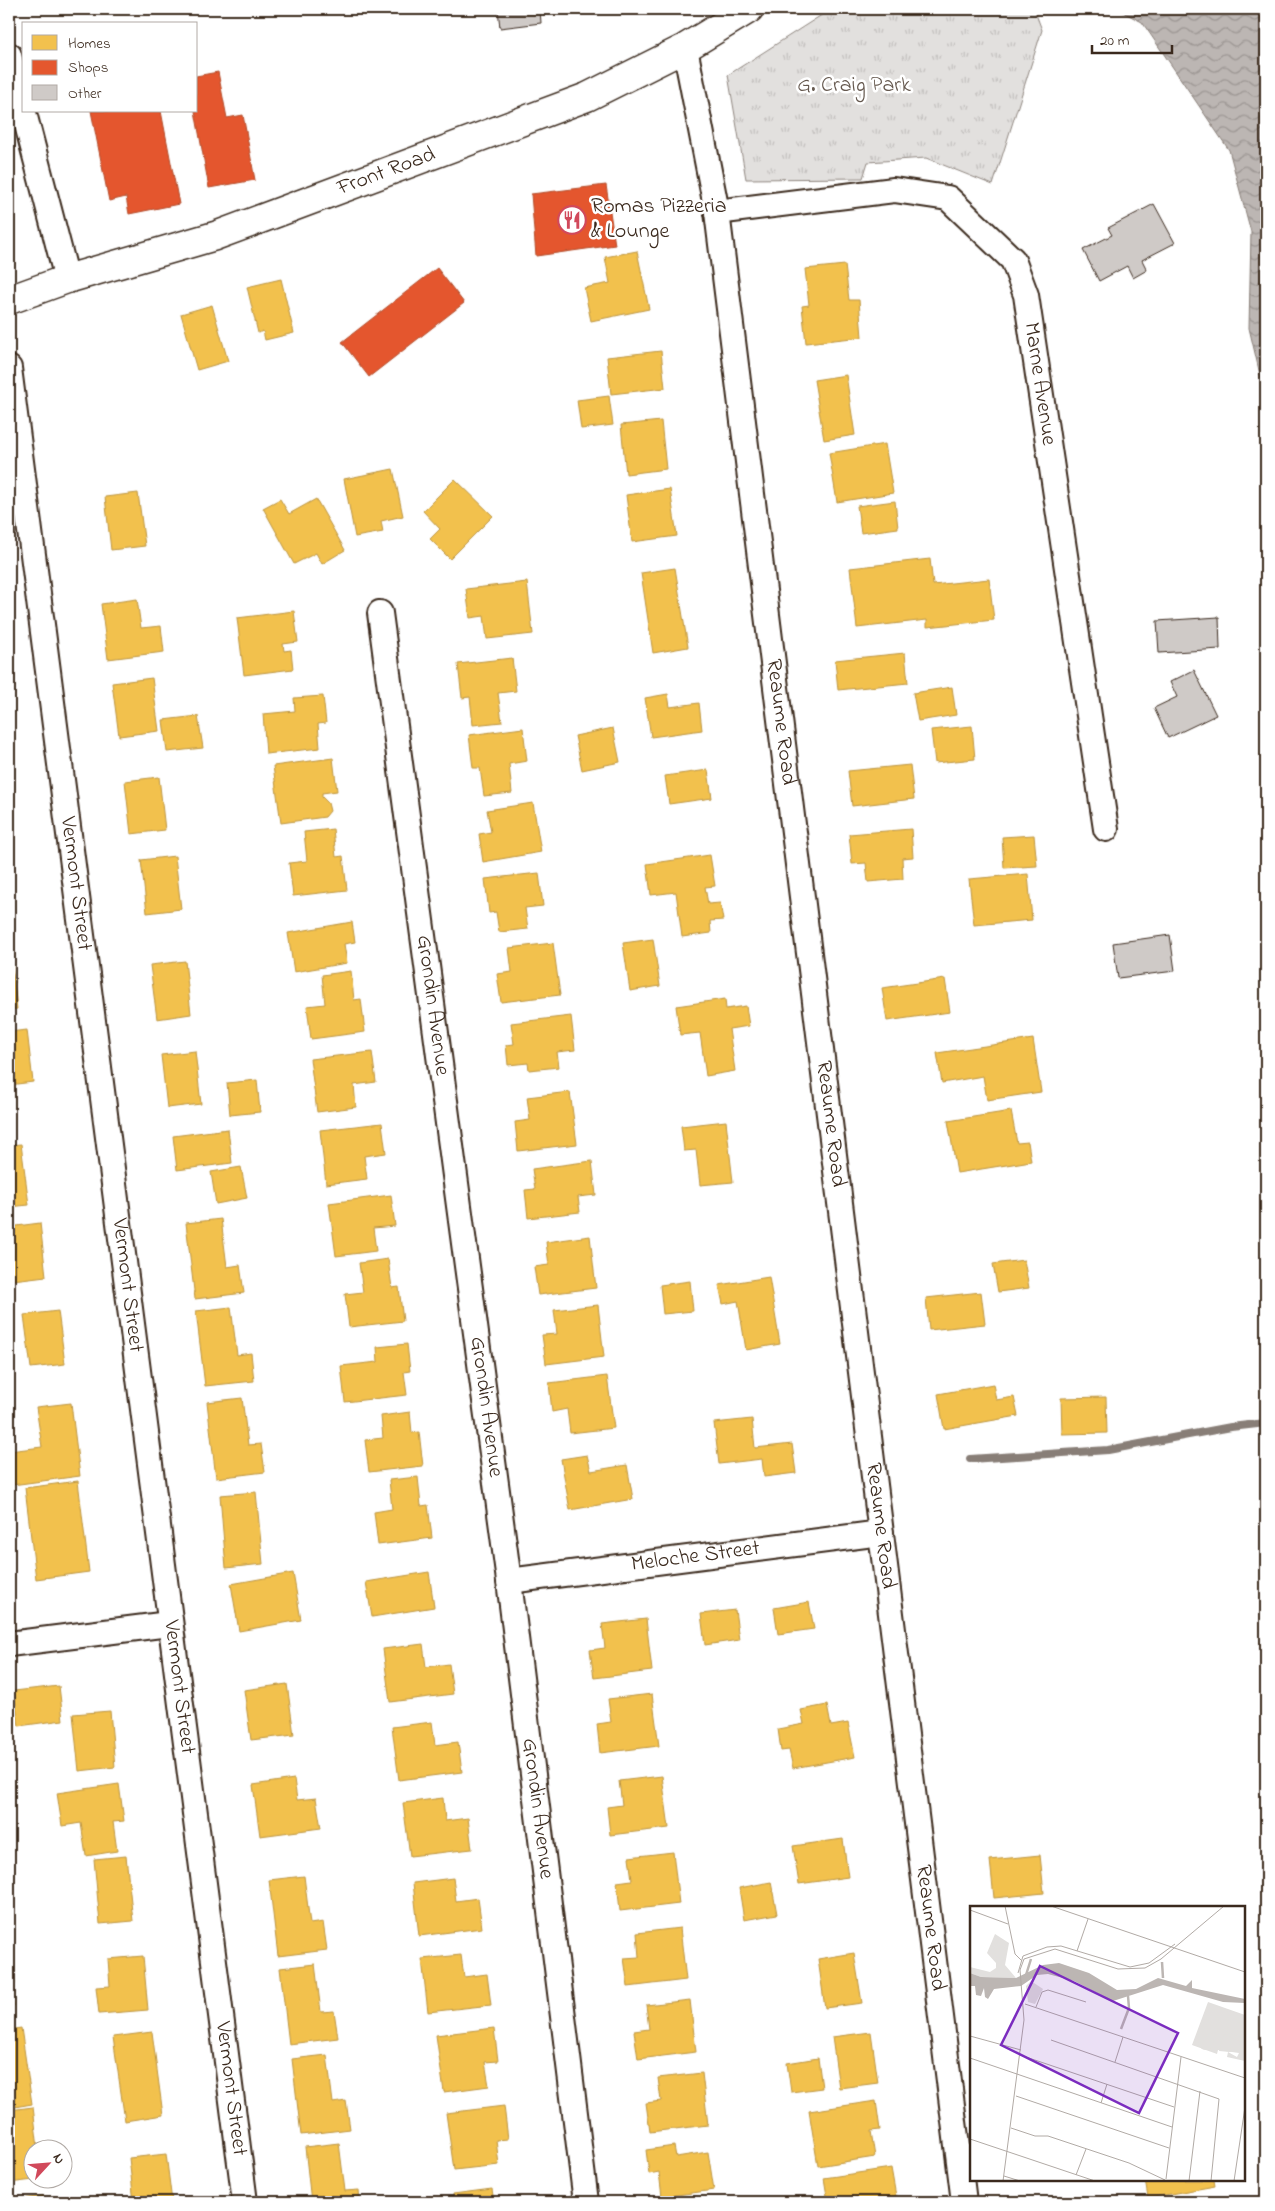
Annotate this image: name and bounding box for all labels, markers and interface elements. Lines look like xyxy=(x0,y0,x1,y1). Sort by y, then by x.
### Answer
legend xyxy=(22,22,198,112)
scale bar xyxy=(1092,22,1172,54)
text: 20 m xyxy=(1100,30,1130,52)
text: Homes xyxy=(68,33,111,55)
text: Shops xyxy=(68,57,108,79)
park label: G. Craig Park xyxy=(797,70,911,103)
text: Other xyxy=(68,83,102,105)
street label: Front Road xyxy=(332,139,440,205)
place label: Romas Pizzeria & Lounge xyxy=(591,191,727,249)
restaurant icon: Romas Pizzeria & Lounge xyxy=(557,205,587,235)
street label: Marne Avenue xyxy=(1014,320,1064,448)
street label: Reaume Road xyxy=(757,657,804,787)
street label: Vermont Street xyxy=(51,814,100,953)
street label: Grondin Avenue xyxy=(407,933,458,1078)
street label: Reaume Road xyxy=(806,1059,854,1189)
street label: Vermont Street xyxy=(102,1216,152,1355)
street label: Grondin Avenue xyxy=(461,1335,511,1479)
street label: Reaume Road xyxy=(856,1461,904,1591)
street label: Meloche Street xyxy=(629,1533,762,1581)
street label: Vermont Street xyxy=(154,1617,203,1757)
street label: Grondin Avenue xyxy=(513,1737,562,1881)
street label: Reaume Road xyxy=(906,1863,954,1993)
inset map xyxy=(970,1906,1245,2181)
street label: Vermont Street xyxy=(206,2019,255,2158)
north arrow xyxy=(22,2138,72,2188)
text: N xyxy=(47,2150,70,2168)

